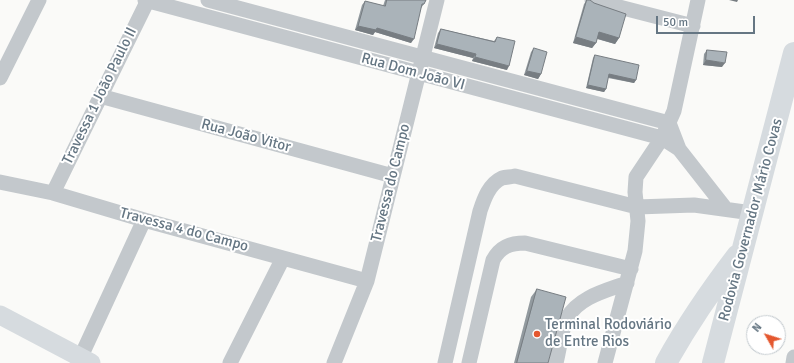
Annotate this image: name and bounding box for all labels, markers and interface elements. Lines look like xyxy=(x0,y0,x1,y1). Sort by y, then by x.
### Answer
scale bar xyxy=(658,8,757,34)
text: 50 m xyxy=(663,15,688,30)
street label: Travessa 1 João Paulo II xyxy=(59,25,141,167)
street label: Rua Dom João VI xyxy=(359,49,467,95)
street label: Rua João Vitor xyxy=(199,115,293,157)
street label: Rodovia Governador Mário Covas xyxy=(715,117,787,323)
street label: Travessa do Campo xyxy=(368,122,414,244)
street label: Travessa 4 do Campo xyxy=(118,204,250,256)
north arrow xyxy=(746,315,786,355)
place label: Terminal Rodoviário de Entre Rios xyxy=(545,316,672,351)
text: N xyxy=(750,321,765,335)
marker: Terminal Rodoviário de Entre Rios xyxy=(532,329,542,339)

